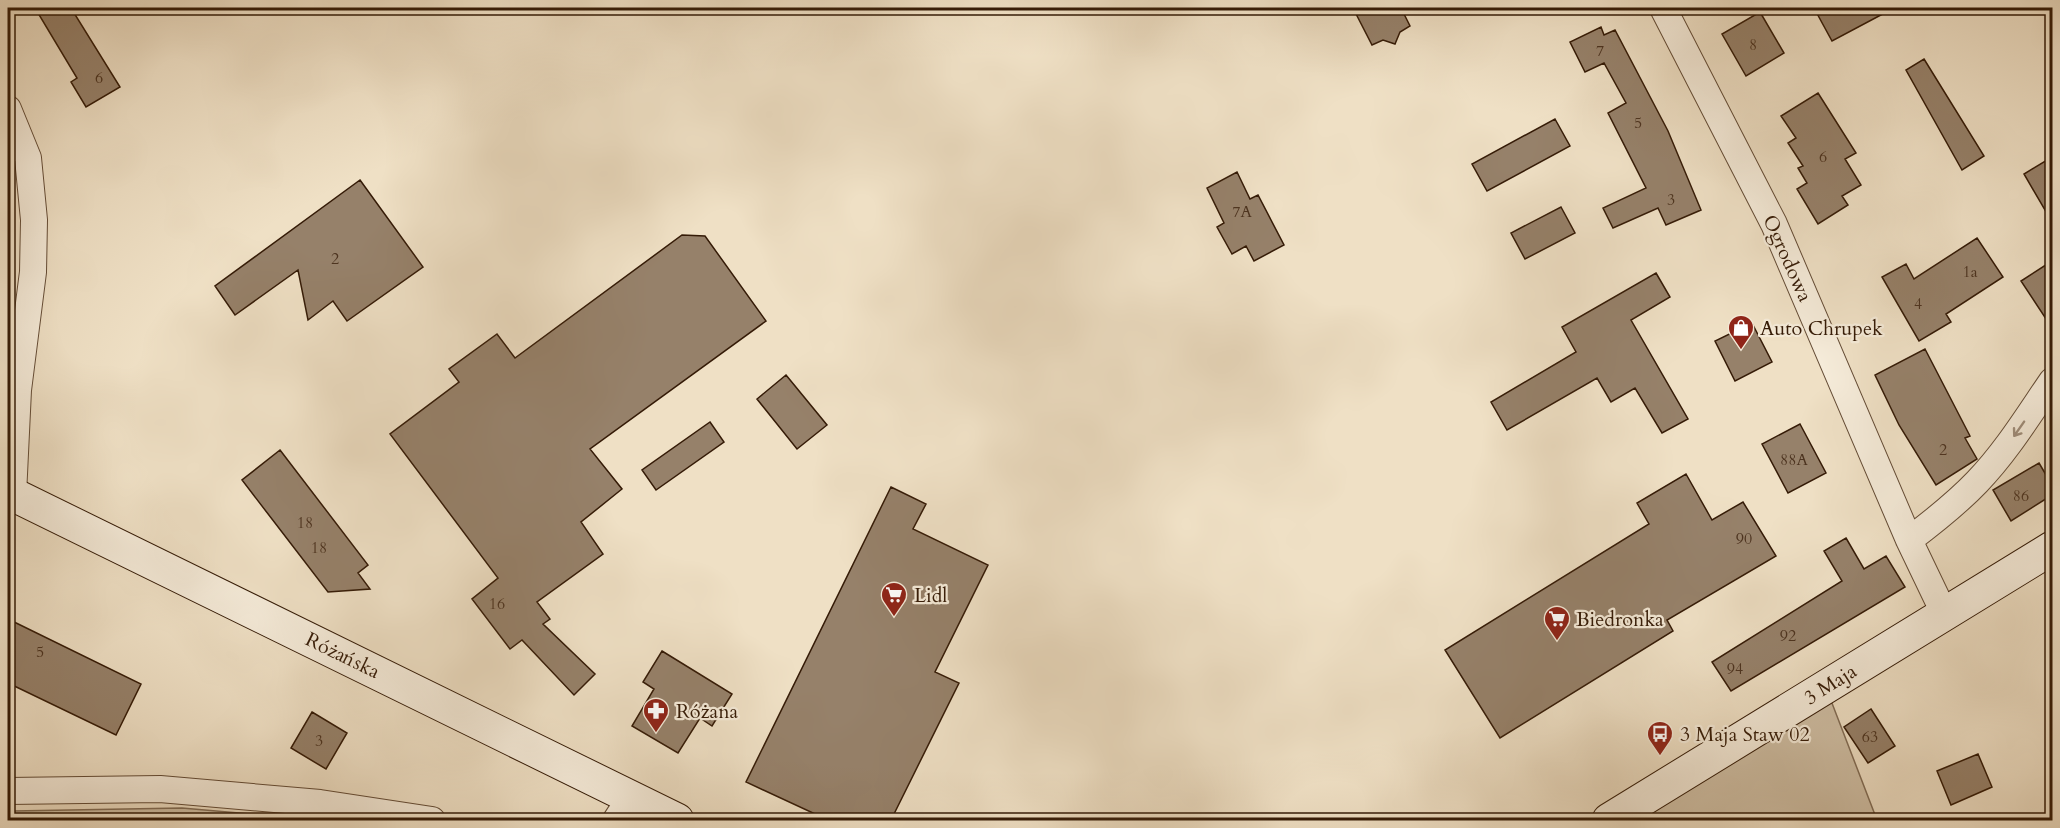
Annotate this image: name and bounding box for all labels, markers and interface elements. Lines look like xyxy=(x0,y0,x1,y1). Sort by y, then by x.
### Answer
house number: 8 xyxy=(1749,34,1757,56)
house number: 7 xyxy=(1596,40,1604,62)
house number: 6 xyxy=(95,67,103,89)
house number: 5 xyxy=(1634,112,1642,134)
house number: 6 xyxy=(1819,146,1827,168)
house number: 3 xyxy=(1667,189,1675,211)
house number: 7A xyxy=(1232,201,1252,223)
street label: Ogrodowa xyxy=(1756,210,1819,306)
house number: 2 xyxy=(331,248,339,270)
house number: 1a xyxy=(1962,261,1978,283)
house number: 4 xyxy=(1914,293,1922,315)
shop icon: Auto Chrupek xyxy=(1726,313,1756,351)
place label: Auto Chrupek xyxy=(1760,315,1883,342)
one-way arrow xyxy=(2013,421,2025,437)
house number: 2 xyxy=(1939,439,1947,461)
house number: 88A xyxy=(1780,449,1809,471)
house number: 86 xyxy=(2013,485,2029,507)
house number: 18 xyxy=(297,512,313,534)
house number: 90 xyxy=(1736,528,1752,550)
house number: 18 xyxy=(311,537,327,559)
supermarket icon: Lidl xyxy=(879,580,909,618)
place label: Lidl xyxy=(914,582,947,609)
house number: 16 xyxy=(489,593,505,615)
supermarket icon: Biedronka xyxy=(1542,604,1572,642)
place label: Biedronka xyxy=(1576,606,1664,633)
house number: 92 xyxy=(1780,625,1796,647)
street label: Różańska xyxy=(301,626,385,685)
house number: 5 xyxy=(36,641,44,663)
house number: 94 xyxy=(1727,658,1743,680)
street label: 3 Maja xyxy=(1799,658,1862,711)
pharmacy icon: Różana xyxy=(641,696,671,734)
place label: Różana xyxy=(676,698,739,725)
bus stop icon: 3 Maja Staw 02 xyxy=(1645,719,1675,757)
place label: 3 Maja Staw 02 xyxy=(1680,721,1810,748)
house number: 63 xyxy=(1862,726,1878,748)
house number: 3 xyxy=(315,730,323,752)

